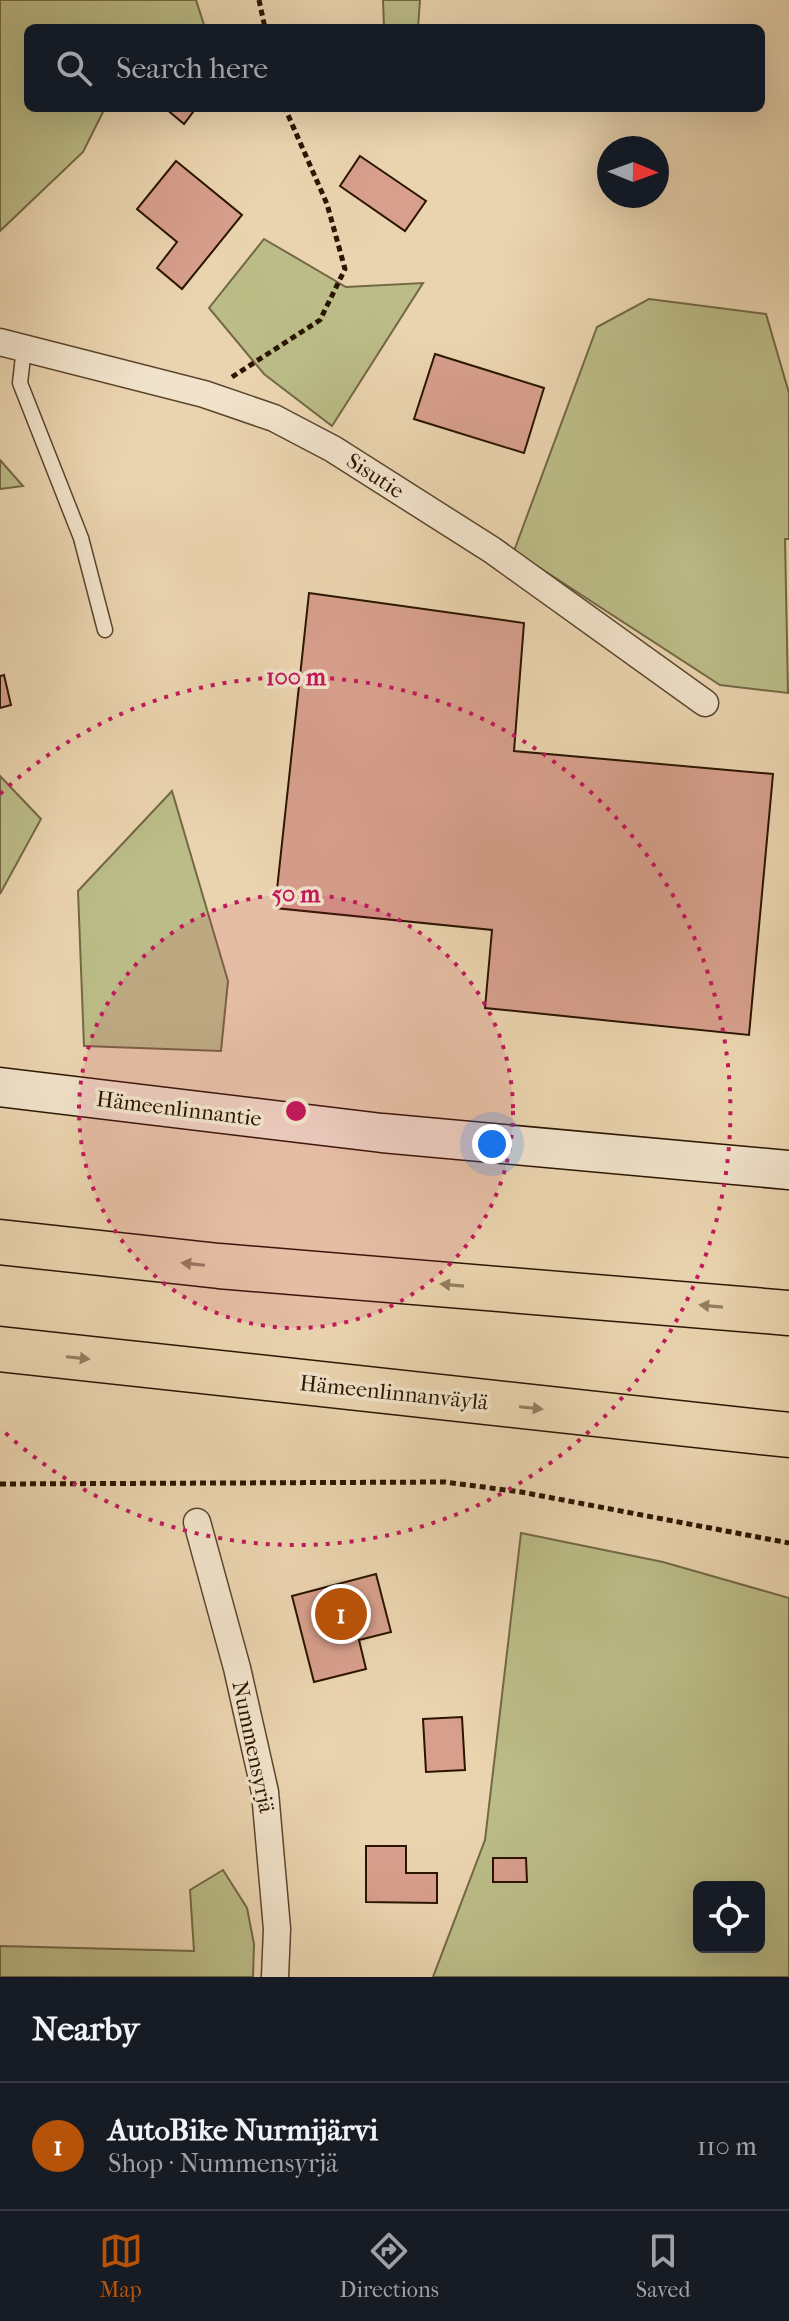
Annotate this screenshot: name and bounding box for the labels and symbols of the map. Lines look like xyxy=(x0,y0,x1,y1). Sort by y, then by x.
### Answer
north arrow xyxy=(597,136,669,208)
street label: Sisutie xyxy=(341,448,409,504)
text: 100 m xyxy=(266,663,327,691)
text: 50 m xyxy=(272,880,321,908)
street label: Hämeenlinnantie xyxy=(95,1086,263,1132)
centre of rings xyxy=(282,1097,310,1125)
your location xyxy=(472,1124,512,1164)
one-way arrow xyxy=(180,1257,205,1270)
one-way arrow xyxy=(439,1278,464,1291)
one-way arrow xyxy=(698,1299,723,1312)
one-way arrow xyxy=(65,1351,90,1364)
street label: Hämeenlinnanväylä xyxy=(298,1370,490,1416)
one-way arrow xyxy=(519,1402,544,1415)
pin: 1 xyxy=(315,1584,367,1644)
street label: Nummensyrjä xyxy=(226,1679,280,1816)

